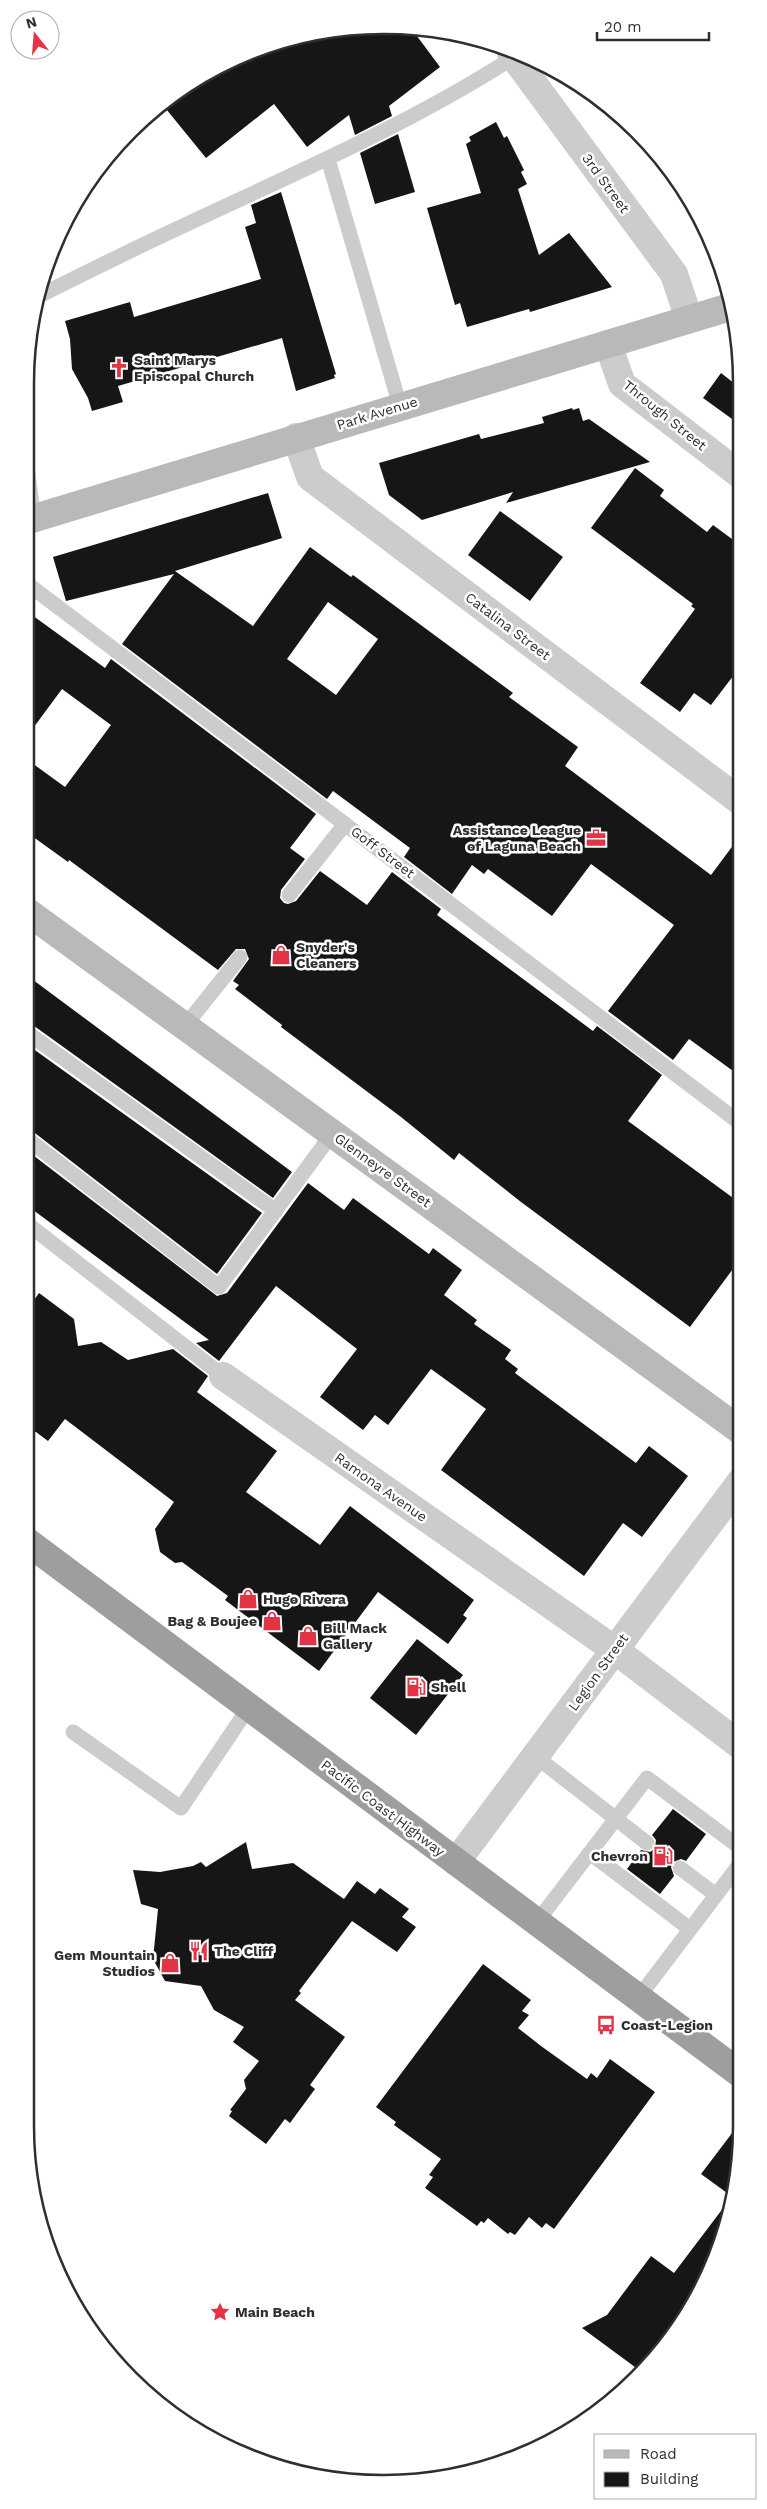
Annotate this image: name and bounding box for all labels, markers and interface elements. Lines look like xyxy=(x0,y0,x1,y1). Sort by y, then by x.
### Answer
north arrow xyxy=(10,10,60,60)
scale bar xyxy=(597,10,710,42)
text: N xyxy=(24,13,38,32)
text: 20 m xyxy=(604,18,642,36)
street label: 3rd Street xyxy=(579,150,633,216)
place label: Saint Marys Episcopal Church xyxy=(134,352,254,384)
church icon: Saint Marys Episcopal Church xyxy=(108,357,130,379)
street label: Through Street xyxy=(620,377,710,454)
street label: Park Avenue xyxy=(335,393,419,433)
street label: Catalina Street xyxy=(462,589,554,663)
place label: Assistance League of Laguna Beach xyxy=(453,822,581,854)
street label: Goff Street xyxy=(348,823,418,881)
office icon: Assistance League of Laguna Beach xyxy=(585,827,607,849)
place label: Snyder's Cleaners xyxy=(296,939,357,971)
shop icon: Snyder's Cleaners xyxy=(270,944,292,966)
street label: Glenneyre Street xyxy=(332,1130,434,1210)
street label: Ramona Avenue xyxy=(332,1449,430,1525)
shop icon: Hugo Rivera xyxy=(237,1588,259,1610)
place label: Hugo Rivera xyxy=(263,1591,347,1607)
shop icon: Bag & Boujee xyxy=(261,1610,283,1632)
place label: Bag & Boujee xyxy=(167,1613,257,1629)
place label: Bill Mack Gallery xyxy=(323,1620,387,1652)
shop icon: Bill Mack Gallery xyxy=(297,1625,319,1647)
street label: Legion Street xyxy=(565,1630,631,1714)
fuel station icon: Shell xyxy=(405,1676,427,1698)
place label: Shell xyxy=(431,1679,466,1695)
street label: Pacific Coast Highway xyxy=(318,1756,448,1860)
fuel station icon: Chevron xyxy=(652,1845,674,1867)
place label: Chevron xyxy=(591,1848,648,1864)
restaurant icon: The Cliff xyxy=(188,1940,210,1962)
place label: The Cliff xyxy=(214,1943,274,1959)
place label: Gem Mountain Studios xyxy=(54,1947,156,1979)
shop icon: Gem Mountain Studios xyxy=(159,1952,181,1974)
bus stop icon: Coast-Legion xyxy=(595,2014,617,2036)
place label: Coast-Legion xyxy=(621,2017,713,2033)
place icon: Main Beach xyxy=(209,2301,231,2323)
place label: Main Beach xyxy=(235,2304,315,2320)
legend xyxy=(594,2434,757,2499)
text: Road xyxy=(640,2445,677,2463)
text: Building xyxy=(640,2470,698,2488)

